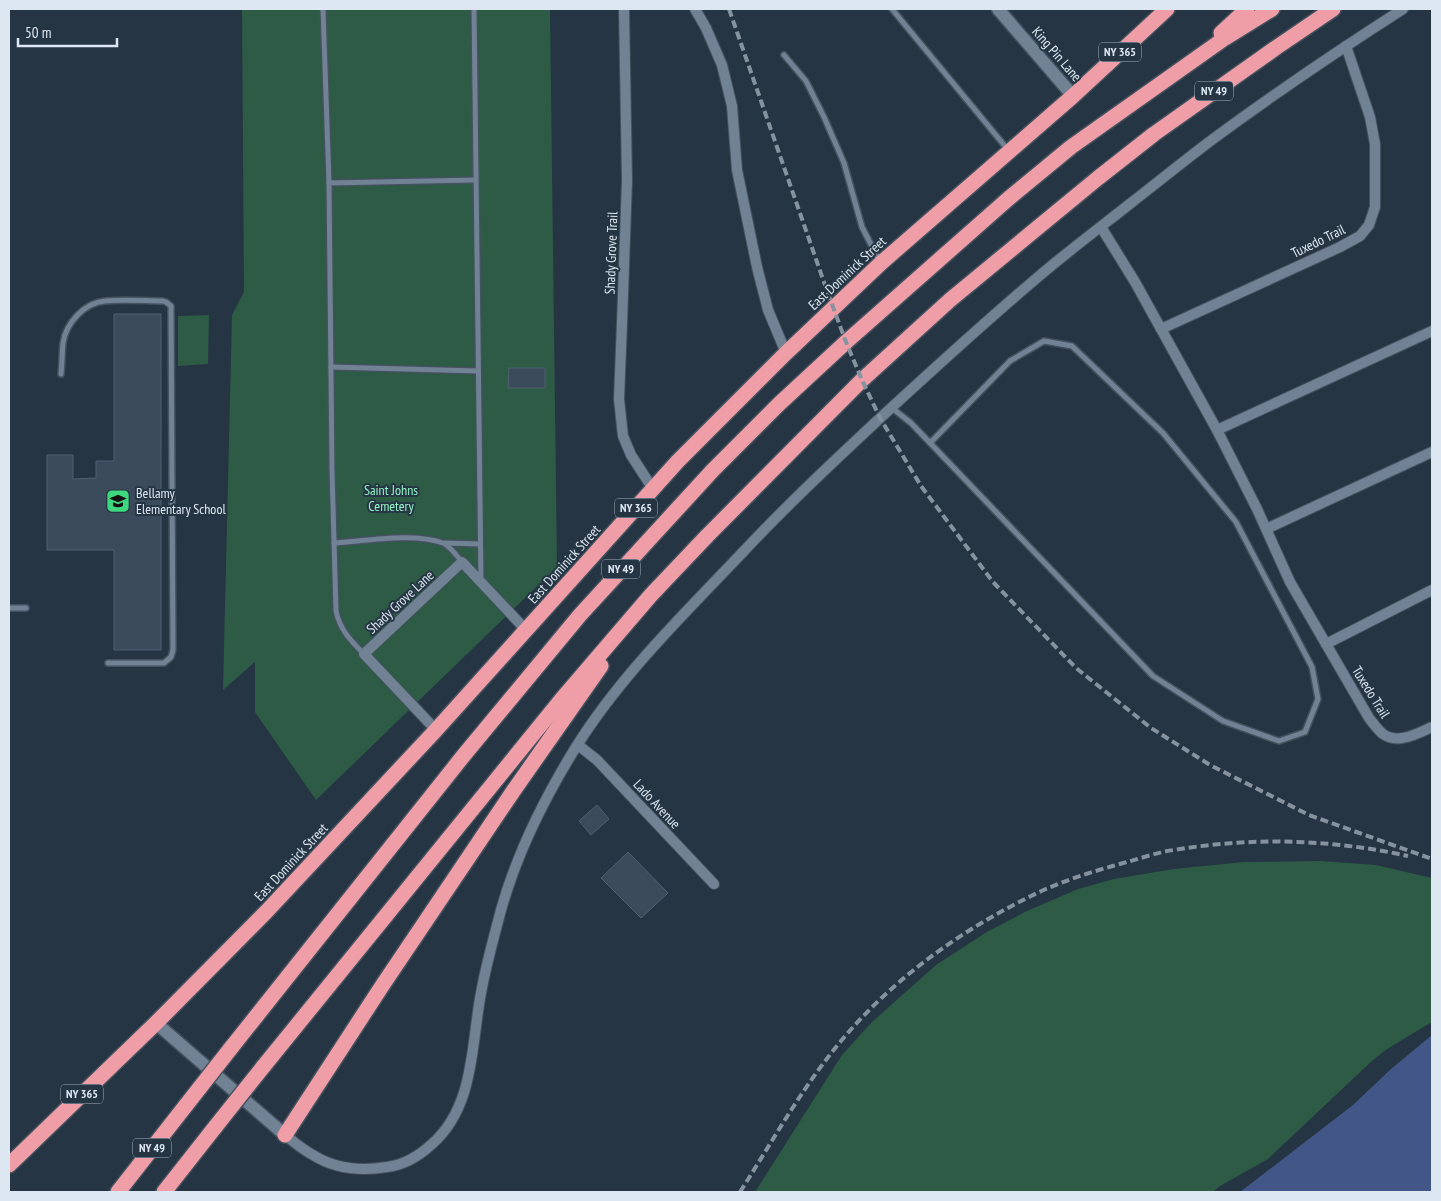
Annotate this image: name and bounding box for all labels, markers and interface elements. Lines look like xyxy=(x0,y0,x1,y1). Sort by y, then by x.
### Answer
scale bar xyxy=(18,15,116,47)
text: 50 m xyxy=(25,23,51,42)
street label: King Pin Lane xyxy=(1028,23,1086,85)
road number: NY 365 xyxy=(1099,42,1141,62)
road number: NY 49 xyxy=(1195,82,1233,100)
street label: Shady Grove Trail xyxy=(601,211,621,295)
street label: Tuxedo Trail xyxy=(1288,220,1349,262)
street label: East Dominick Street xyxy=(804,232,890,314)
park label: Saint Johns Cemetery xyxy=(364,481,418,515)
place label: Bellamy Elementary School xyxy=(136,484,226,518)
school or university icon: Bellamy Elementary School xyxy=(105,488,131,514)
road number: NY 365 xyxy=(615,498,657,518)
street label: East Dominick Street xyxy=(524,521,604,607)
road number: NY 49 xyxy=(602,560,640,578)
street label: Shady Grove Lane xyxy=(363,566,438,638)
street label: Tuxedo Trail xyxy=(1348,663,1394,722)
street label: Lado Avenue xyxy=(630,775,685,833)
street label: East Dominick Street xyxy=(250,819,332,905)
road number: NY 365 xyxy=(61,1084,103,1104)
road number: NY 49 xyxy=(133,1138,171,1158)

